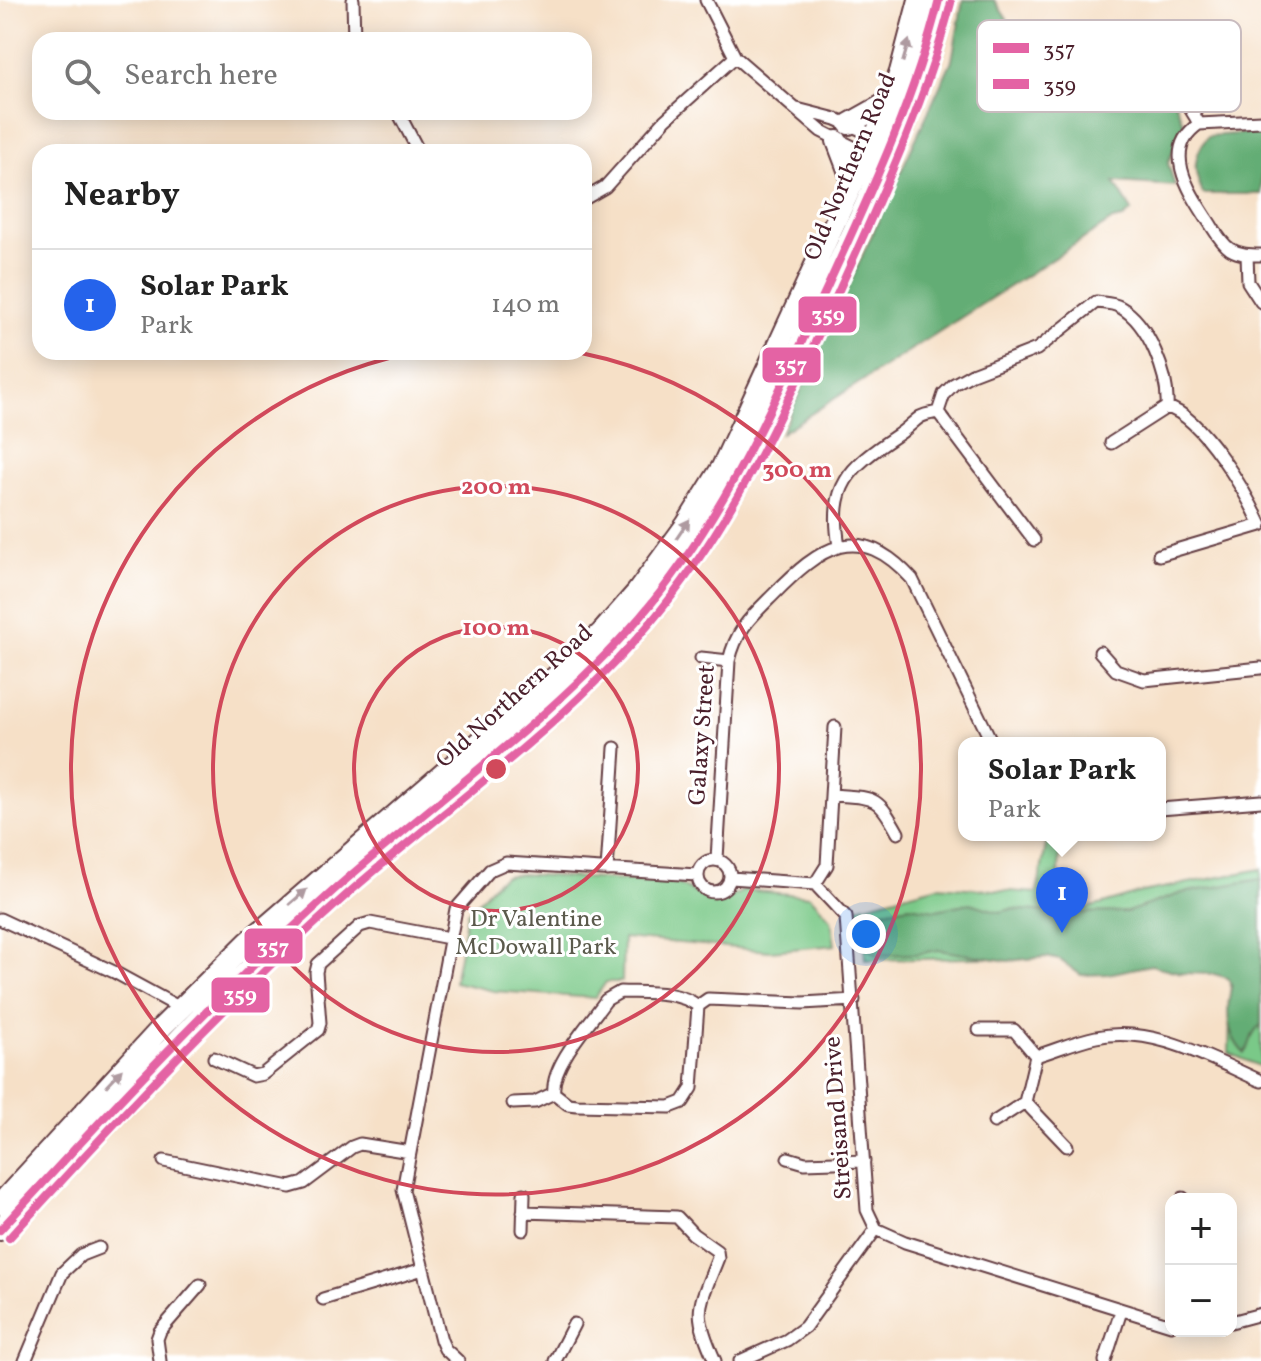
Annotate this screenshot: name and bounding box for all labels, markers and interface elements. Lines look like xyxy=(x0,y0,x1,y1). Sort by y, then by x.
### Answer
legend xyxy=(977,20,1241,112)
search box xyxy=(32,32,592,120)
text: 357 xyxy=(1043,35,1076,66)
one-way arrow xyxy=(900,39,913,63)
icon: search xyxy=(60,54,104,98)
text: Search here xyxy=(124,55,278,97)
street label: Old Northern Road xyxy=(796,68,906,266)
text: 359 xyxy=(1043,71,1076,102)
text: Nearby xyxy=(64,173,180,220)
text: Solar Park xyxy=(140,266,289,308)
text: 1 xyxy=(85,287,95,323)
text: 140 m xyxy=(491,287,560,323)
line badge: 359 xyxy=(797,295,858,334)
text: 359 xyxy=(811,301,845,332)
text: Park xyxy=(140,308,193,344)
line badge: 357 xyxy=(761,346,822,384)
text: 357 xyxy=(775,351,807,382)
text: 300 m xyxy=(762,454,832,488)
text: 200 m xyxy=(461,471,531,505)
one-way arrow xyxy=(676,518,691,539)
text: 100 m xyxy=(462,612,530,646)
street label: Old Northern Road xyxy=(429,617,601,777)
street label: Galaxy Street xyxy=(681,664,725,806)
popup xyxy=(958,737,1166,841)
text: Solar Park xyxy=(988,750,1136,792)
centre of rings xyxy=(482,755,510,783)
text: Park xyxy=(988,792,1041,828)
pin: 1 xyxy=(1036,867,1088,933)
one-way arrow xyxy=(288,889,307,907)
park label: Dr Valentine McDowall Park xyxy=(455,903,617,965)
your location xyxy=(846,914,886,954)
line badge: 357 xyxy=(243,927,304,965)
text: 357 xyxy=(257,933,289,964)
line badge: 359 xyxy=(210,976,271,1014)
text: 359 xyxy=(223,981,257,1012)
street label: Streisand Drive xyxy=(816,1035,862,1201)
one-way arrow xyxy=(105,1068,123,1087)
map controls xyxy=(1165,1193,1237,1337)
button: + xyxy=(1165,1193,1237,1265)
button: − xyxy=(1165,1265,1237,1337)

